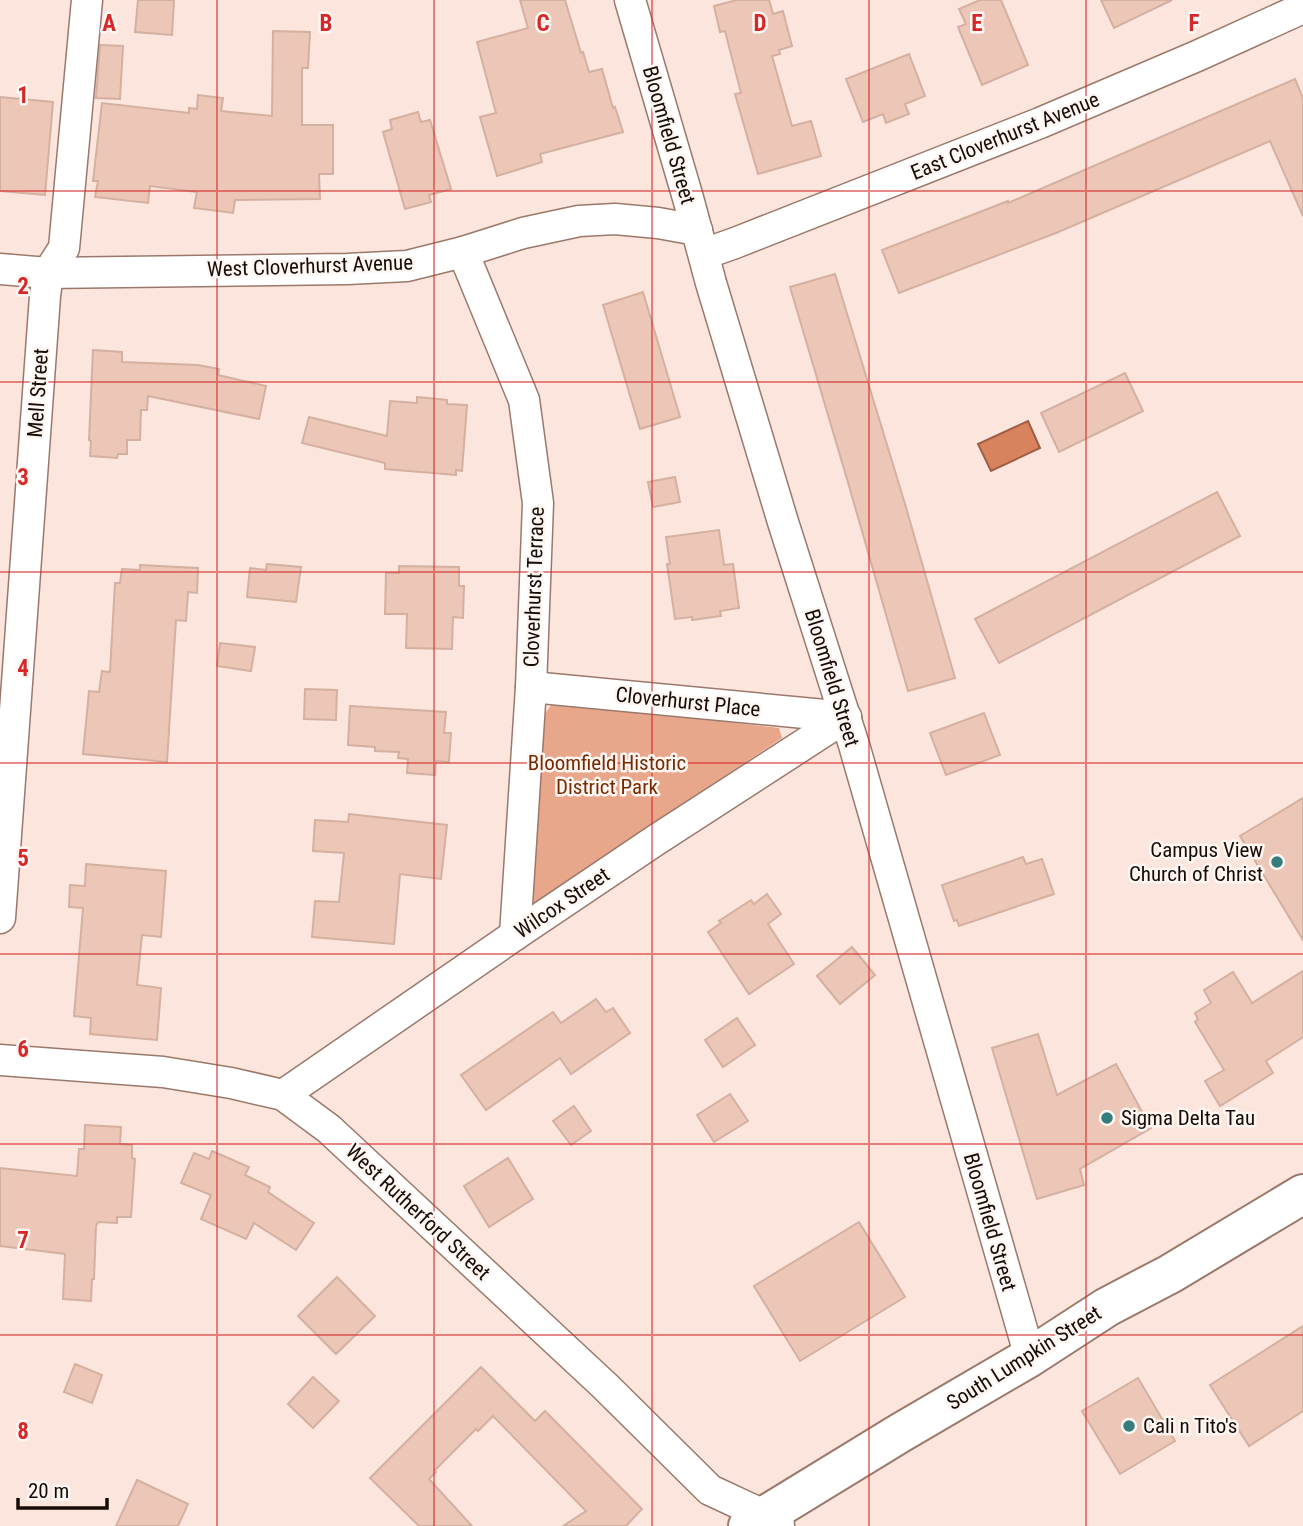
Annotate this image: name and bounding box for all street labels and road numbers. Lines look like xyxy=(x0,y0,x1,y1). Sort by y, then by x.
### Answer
street label: Bloomfield Street xyxy=(638,63,700,207)
street label: East Cloverhurst Avenue xyxy=(907,87,1103,185)
street label: West Cloverhurst Avenue xyxy=(207,250,414,282)
street label: Mell Street xyxy=(23,348,53,438)
street label: Cloverhurst Terrace xyxy=(519,506,549,668)
street label: Bloomfield Street xyxy=(800,606,864,750)
street label: Cloverhurst Place xyxy=(614,682,762,722)
street label: Wilcox Street xyxy=(510,863,614,943)
street label: West Rutherford Street xyxy=(341,1139,495,1285)
street label: Bloomfield Street xyxy=(959,1150,1021,1294)
street label: South Lumpkin Street xyxy=(943,1301,1105,1415)

